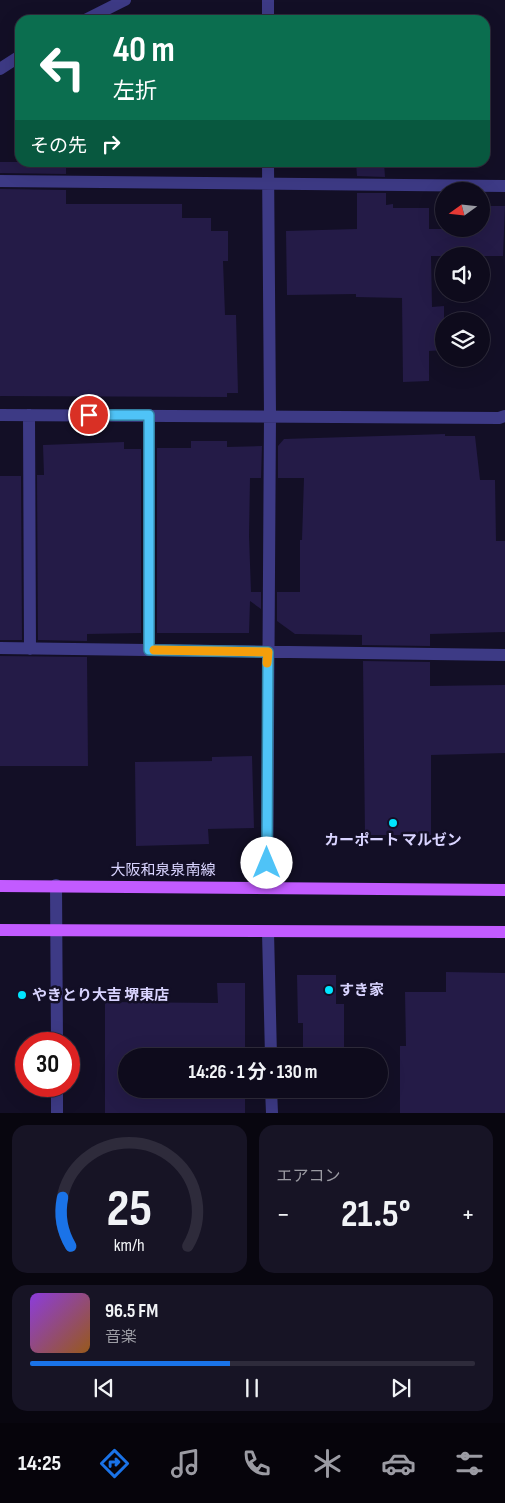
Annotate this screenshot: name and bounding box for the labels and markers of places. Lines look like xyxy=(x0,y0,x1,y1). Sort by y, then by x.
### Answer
pin xyxy=(68,394,110,436)
marker: カーポート マルゼン xyxy=(387,817,399,829)
place label: カーポート マルゼン xyxy=(324,831,462,850)
place label: すき家 xyxy=(339,981,384,1000)
marker: すき家 xyxy=(323,984,335,996)
place label: やきとり大吉 堺東店 xyxy=(32,986,169,1005)
marker: やきとり大吉 堺東店 xyxy=(16,989,28,1001)

